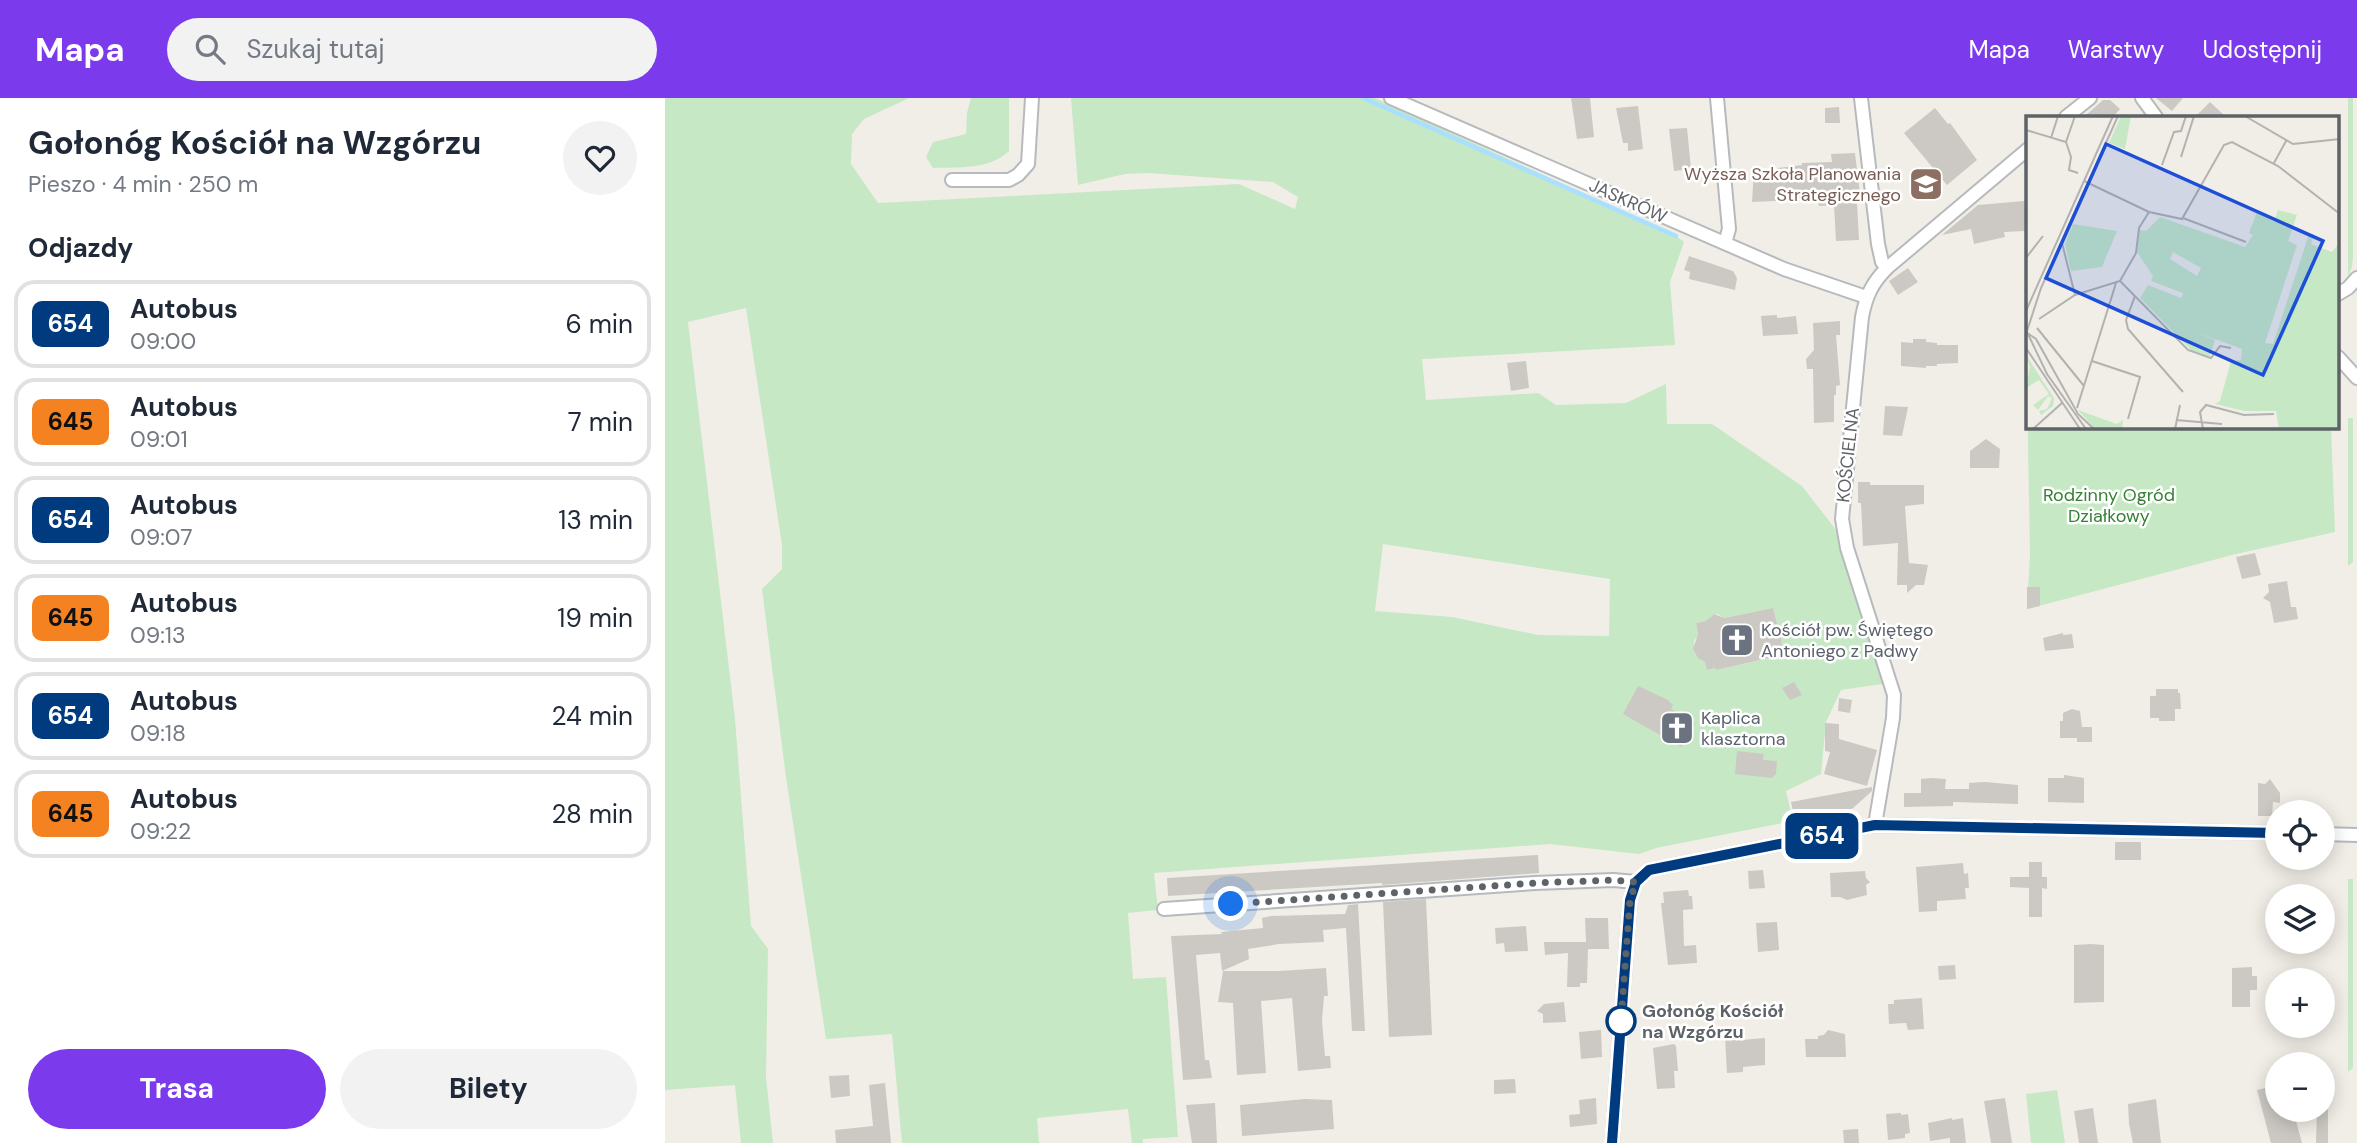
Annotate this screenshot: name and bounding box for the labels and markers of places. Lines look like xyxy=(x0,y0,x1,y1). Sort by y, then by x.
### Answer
place label: Wyższa Szkoła Planowania Strategicznego xyxy=(1684,162,1901,207)
school or university icon: Wyższa Szkoła Planowania Strategicznego xyxy=(1907,165,1945,203)
place label: Kościół pw. Świętego Antoniego z Padwy xyxy=(1761,618,1933,663)
church icon: Kościół pw. Świętego Antoniego z Padwy xyxy=(1718,621,1756,659)
place label: Kaplica klasztorna xyxy=(1701,706,1785,751)
church icon: Kaplica klasztorna xyxy=(1658,709,1696,747)
place label: Gołonóg Kościół na Wzgórzu xyxy=(1642,999,1784,1044)
marker: Gołonóg Kościół na Wzgórzu xyxy=(1606,1006,1636,1036)

